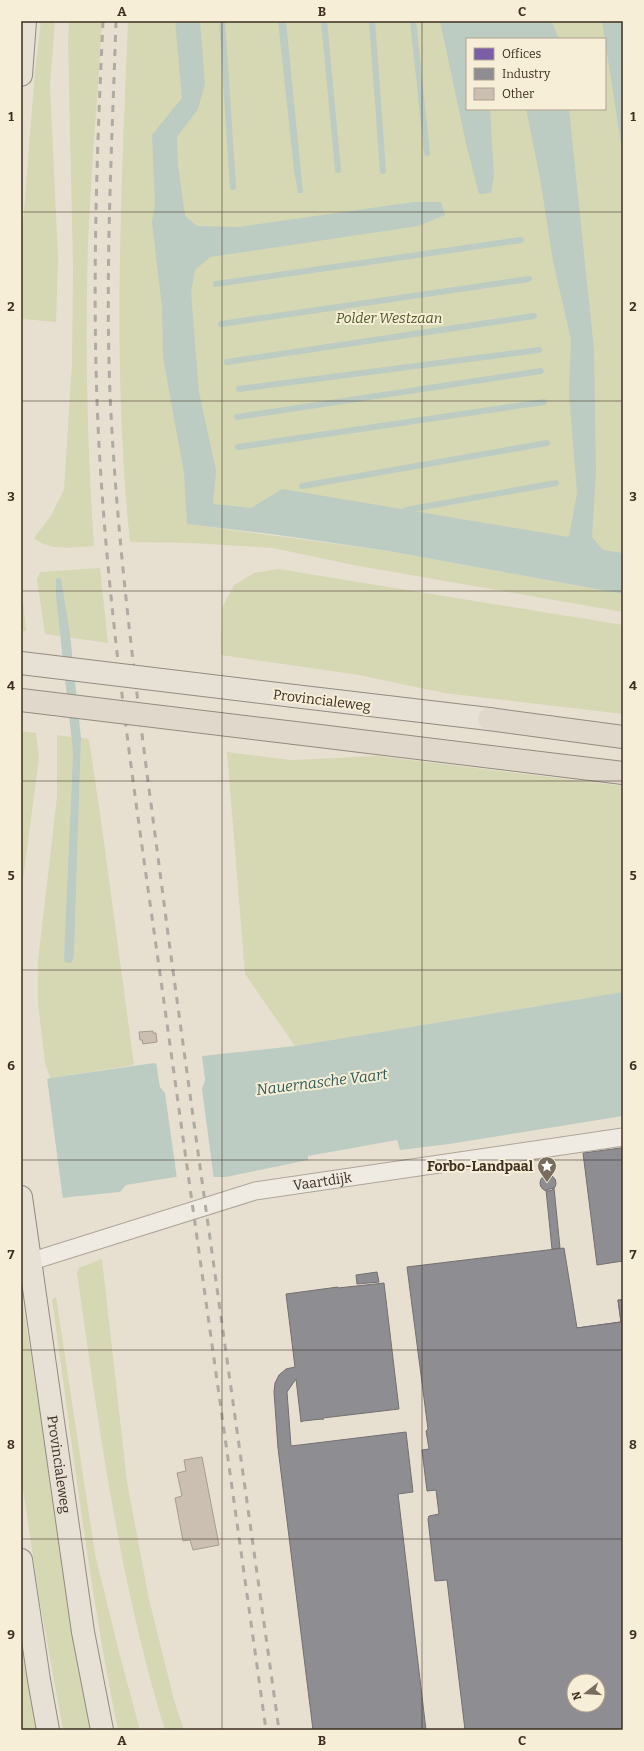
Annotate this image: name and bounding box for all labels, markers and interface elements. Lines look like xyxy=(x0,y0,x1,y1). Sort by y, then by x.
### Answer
text: A xyxy=(117,4,127,19)
text: B xyxy=(318,4,326,19)
text: C xyxy=(518,4,526,19)
legend xyxy=(466,38,606,110)
text: Offices xyxy=(502,47,541,61)
text: Industry xyxy=(502,67,551,81)
text: Other xyxy=(502,87,535,101)
text: 1 xyxy=(8,109,14,124)
text: 1 xyxy=(630,109,636,124)
text: 2 xyxy=(7,299,15,314)
text: 2 xyxy=(629,299,637,314)
park label: Polder Westzaan xyxy=(336,310,442,327)
text: 3 xyxy=(7,489,15,504)
text: 3 xyxy=(629,489,637,504)
text: 4 xyxy=(7,678,15,693)
text: 4 xyxy=(629,678,637,693)
street label: Provincialeweg xyxy=(272,686,372,715)
text: 5 xyxy=(7,868,15,883)
text: 5 xyxy=(629,868,637,883)
text: 6 xyxy=(7,1058,15,1073)
text: 6 xyxy=(629,1058,637,1073)
water label: Nauernasche Vaart xyxy=(255,1065,389,1099)
place icon: Forbo-Landpaal xyxy=(536,1155,558,1183)
place label: Forbo-Landpaal xyxy=(427,1158,534,1175)
street label: Vaartdijk xyxy=(292,1169,353,1194)
text: 7 xyxy=(8,1247,15,1262)
text: 7 xyxy=(630,1247,637,1262)
street label: Provincialeweg xyxy=(43,1414,74,1515)
text: 8 xyxy=(7,1437,15,1452)
text: 8 xyxy=(629,1437,637,1452)
text: 9 xyxy=(7,1627,15,1642)
text: 9 xyxy=(629,1627,637,1642)
north arrow xyxy=(566,1673,606,1713)
text: N xyxy=(569,1689,584,1702)
text: A xyxy=(117,1733,127,1748)
text: B xyxy=(318,1733,326,1748)
text: C xyxy=(518,1733,526,1748)

